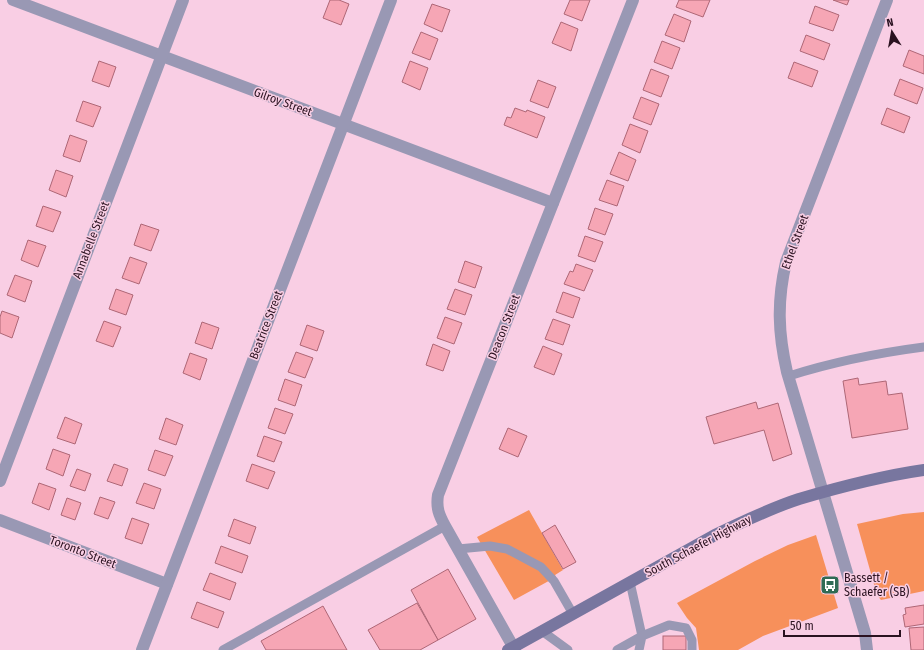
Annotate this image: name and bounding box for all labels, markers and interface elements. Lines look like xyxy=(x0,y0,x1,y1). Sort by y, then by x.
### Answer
north arrow xyxy=(872,12,912,52)
text: N xyxy=(886,16,895,30)
street label: Gilroy Street xyxy=(252,85,314,119)
street label: Annabelle Street xyxy=(70,199,112,281)
street label: Ethel Street xyxy=(779,213,811,271)
street label: Beatrice Street xyxy=(246,289,286,361)
street label: Deacon Street xyxy=(485,292,523,362)
street label: South Schaefer Highway xyxy=(642,512,754,580)
street label: Toronto Street xyxy=(48,533,118,571)
place label: Bassett / Schaefer (SB) xyxy=(844,571,910,599)
bus stop icon: Bassett / Schaefer (SB) xyxy=(819,574,841,596)
scale bar xyxy=(784,612,900,638)
text: 50 m xyxy=(790,619,814,633)

